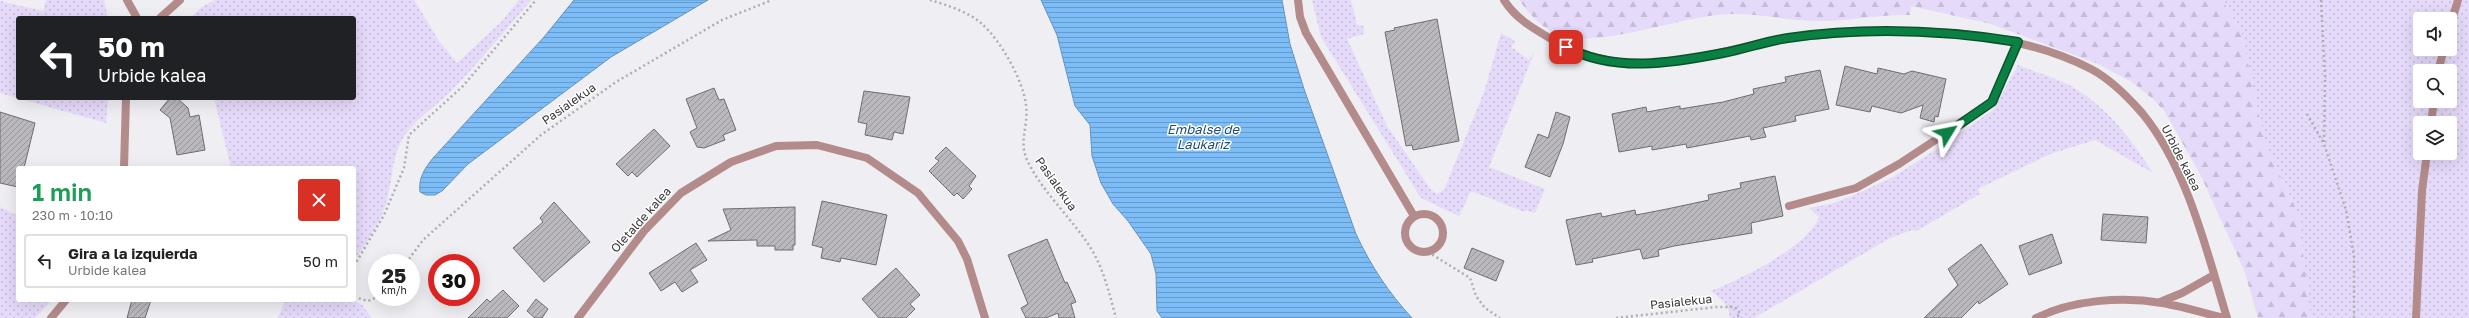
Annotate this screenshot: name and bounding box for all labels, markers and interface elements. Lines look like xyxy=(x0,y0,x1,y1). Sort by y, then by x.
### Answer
map controls xyxy=(2413,12,2457,160)
button: sound xyxy=(2413,12,2457,56)
text: 50 m xyxy=(98,30,165,63)
pin xyxy=(1549,30,1583,64)
icon: left xyxy=(32,32,84,84)
icon: arrive xyxy=(1555,36,1577,58)
text: Urbide kalea xyxy=(98,64,206,86)
button: search xyxy=(2413,64,2457,108)
street label: Pasialekua xyxy=(539,80,599,128)
position arrow xyxy=(1926,112,1968,154)
button: layers xyxy=(2413,116,2457,160)
water label: Embalse de Laukariz xyxy=(1167,121,1241,152)
street label: Urbide kalea xyxy=(2158,122,2205,193)
street label: Pasialekua xyxy=(1032,154,1080,214)
text: 1 min xyxy=(32,177,92,206)
button: close xyxy=(298,179,340,221)
street label: Oletalde kalea xyxy=(607,184,674,256)
text: 230 m · 10:10 xyxy=(32,207,113,223)
text: Gira a la izquierda xyxy=(68,244,198,262)
icon: left xyxy=(34,250,56,272)
text: 50 m xyxy=(303,252,338,270)
speed limit sign: 30 xyxy=(428,254,480,306)
text: Urbide kalea xyxy=(68,262,146,278)
text: 25 xyxy=(382,263,406,287)
text: km/h xyxy=(381,284,407,296)
street label: Pasialekua xyxy=(1649,291,1713,312)

